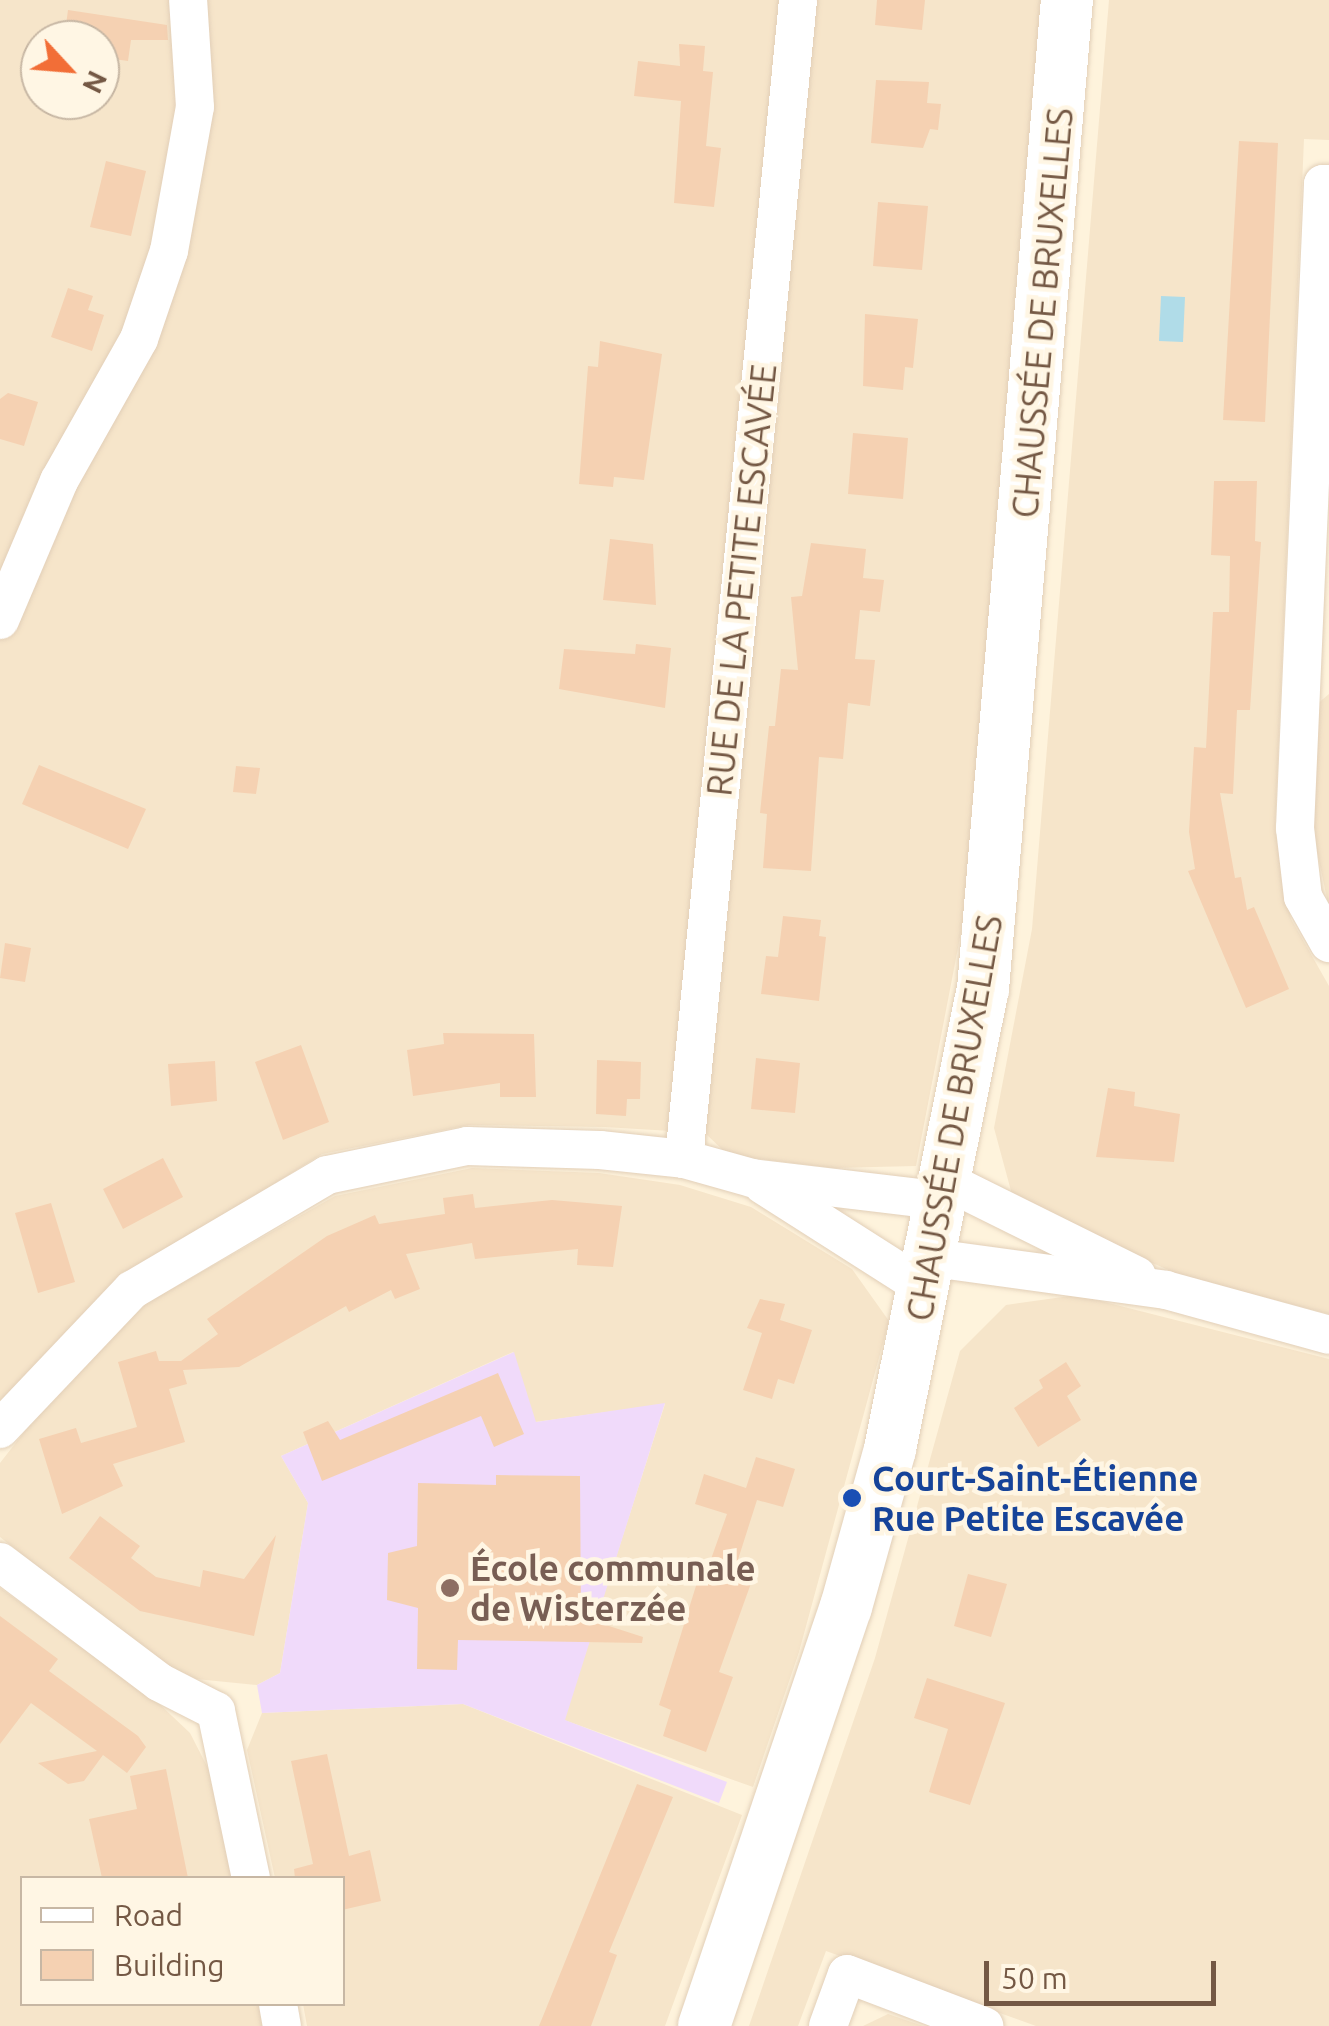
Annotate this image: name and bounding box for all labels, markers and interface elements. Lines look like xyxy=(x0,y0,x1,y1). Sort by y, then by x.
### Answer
north arrow xyxy=(20,20,120,120)
text: N xyxy=(77,66,114,99)
street label: CHAUSSÉE DE BRUXELLES xyxy=(1003,106,1081,520)
street label: RUE DE LA PETITE ESCAVÉE xyxy=(697,362,785,798)
street label: CHAUSSÉE DE BRUXELLES xyxy=(898,912,1010,1324)
place label: Court-Saint-Étienne Rue Petite Escavée xyxy=(872,1457,1198,1539)
marker: Court-Saint-Étienne Rue Petite Escavée xyxy=(841,1487,863,1509)
place label: École communale de Wisterzée xyxy=(470,1547,756,1629)
marker: École communale de Wisterzée xyxy=(439,1577,461,1599)
legend xyxy=(20,1876,345,2006)
text: Road xyxy=(114,1898,183,1932)
scale bar xyxy=(989,1941,1222,2003)
text: Building xyxy=(114,1948,225,1982)
text: 50 m xyxy=(1001,1961,1068,1995)

